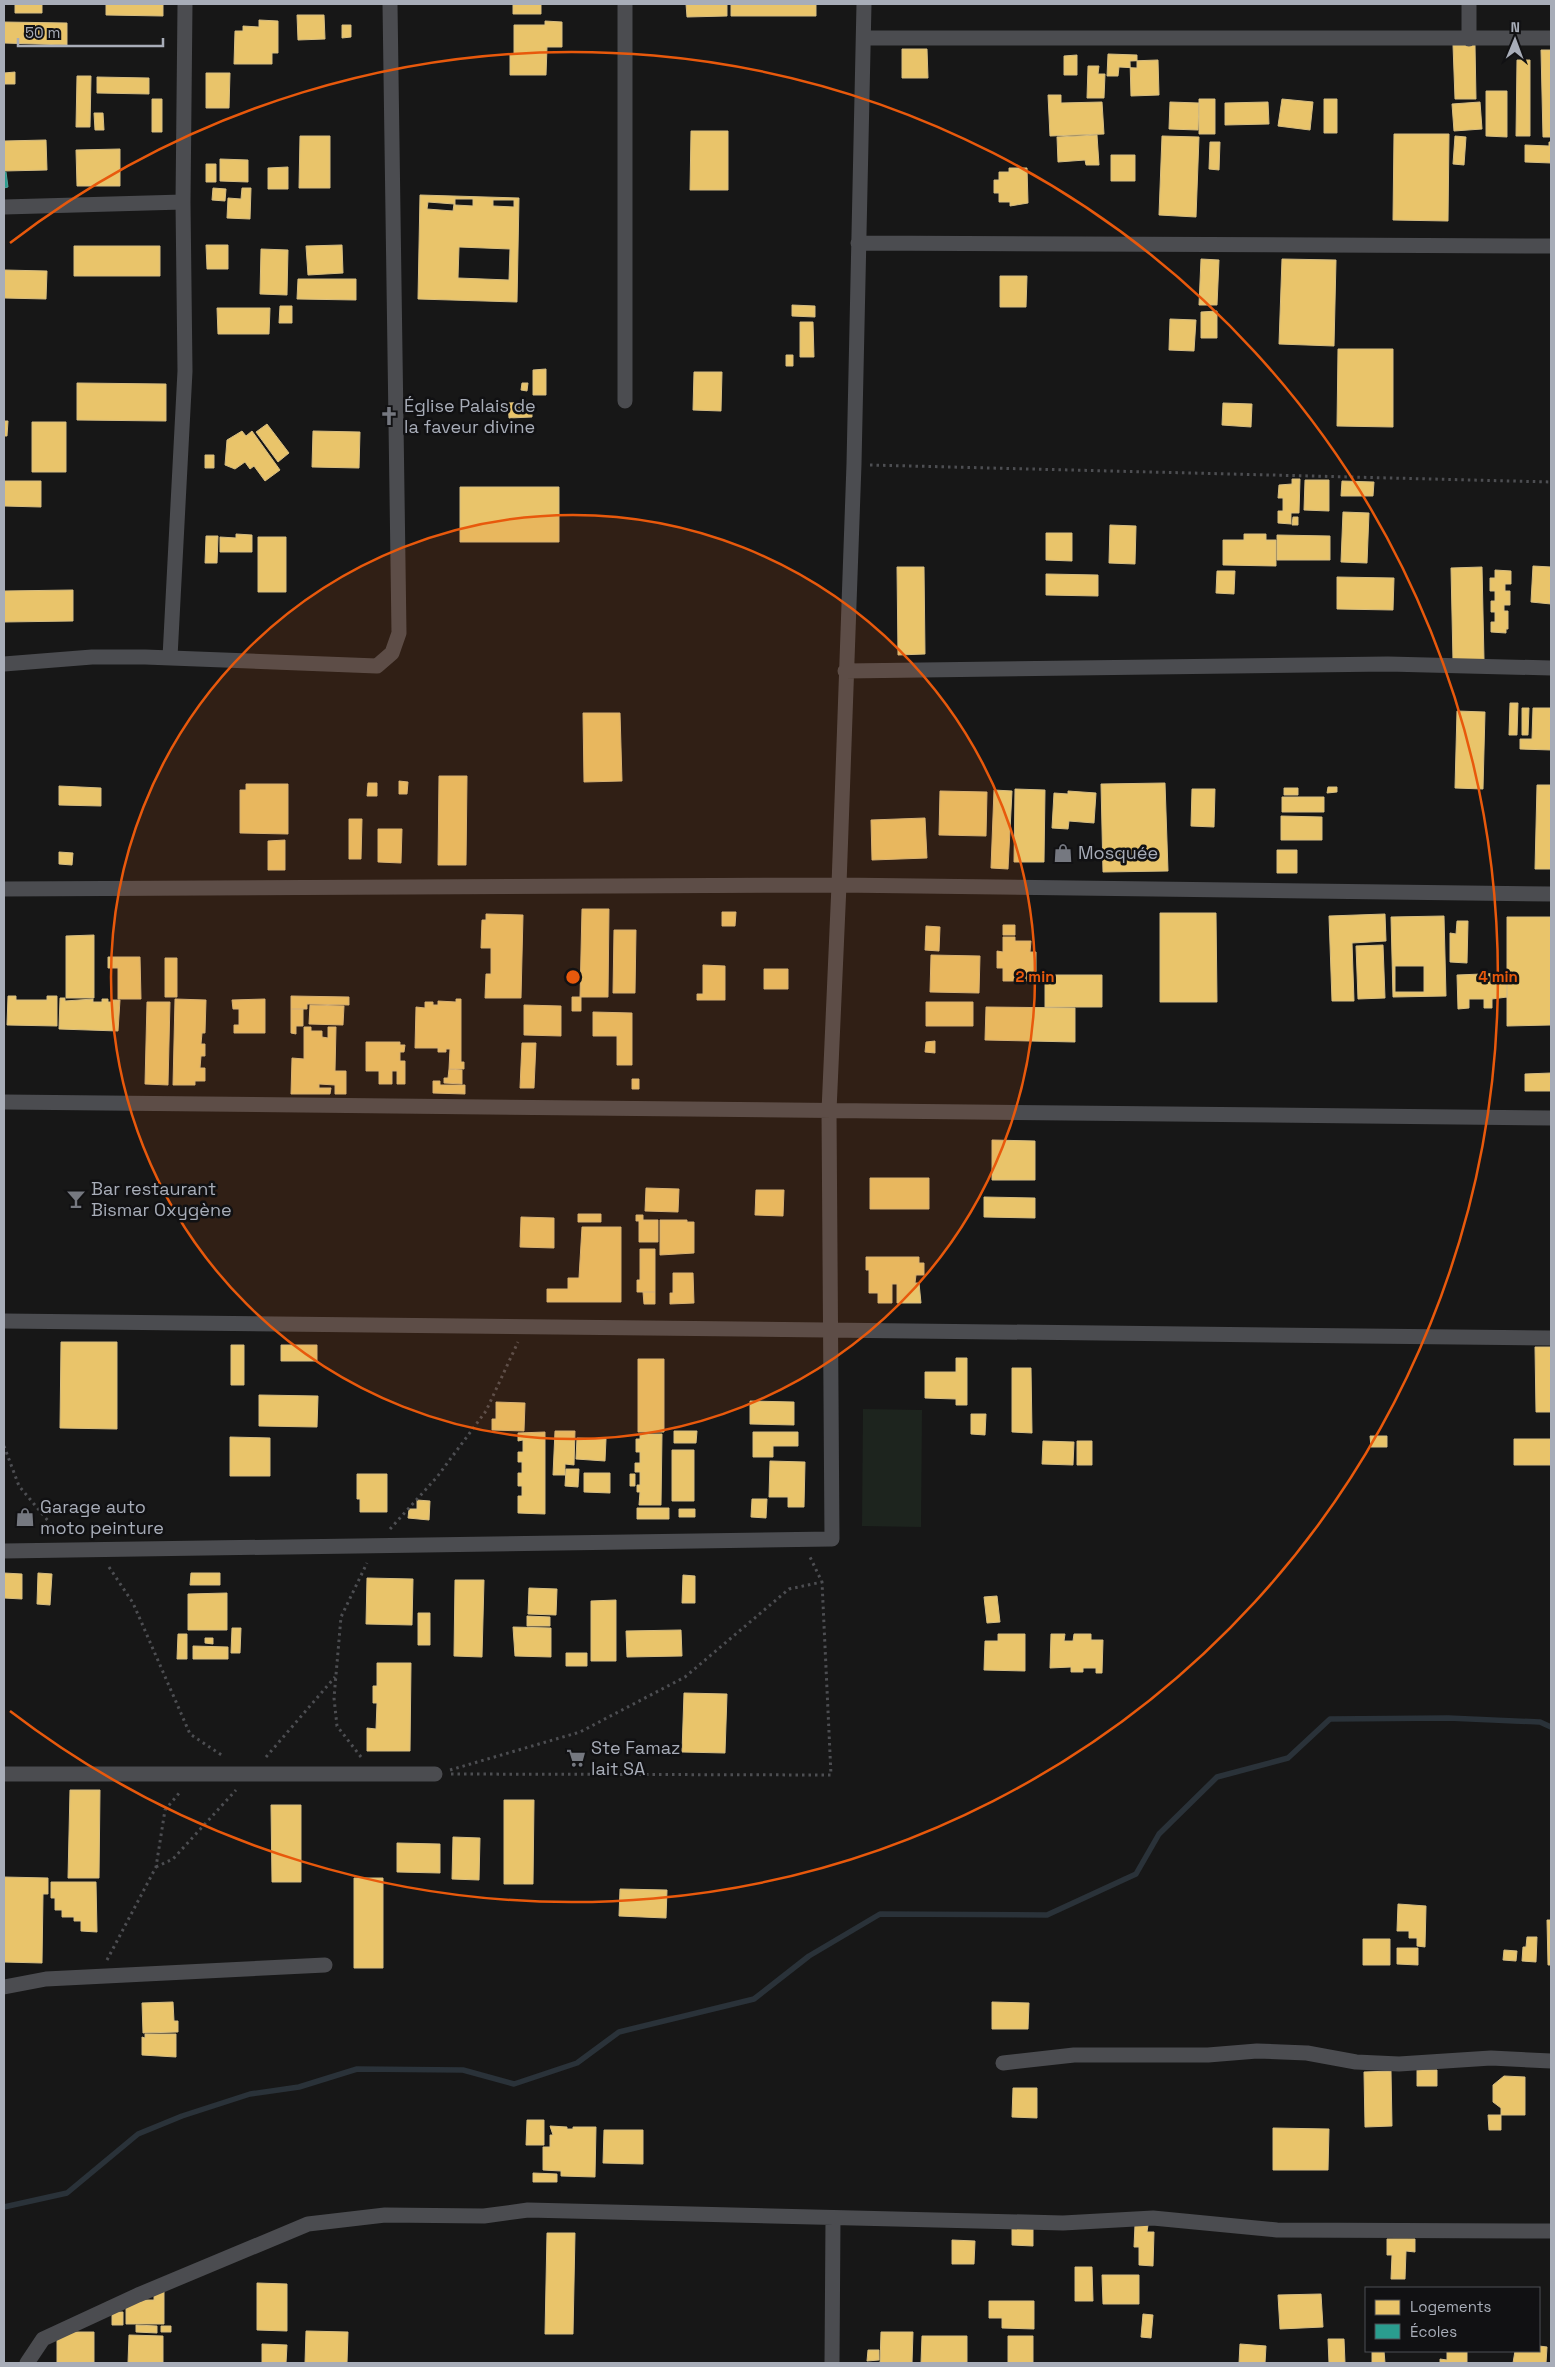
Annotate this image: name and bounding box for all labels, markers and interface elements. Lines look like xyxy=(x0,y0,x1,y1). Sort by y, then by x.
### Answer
scale bar xyxy=(18,15,162,47)
north arrow xyxy=(1490,15,1540,65)
text: N xyxy=(1510,18,1520,36)
text: 50 m xyxy=(25,23,60,42)
place label: Église Palais de la faveur divine xyxy=(404,394,536,438)
church icon: Église Palais de la faveur divine xyxy=(378,405,400,427)
place label: Mosquée xyxy=(1078,841,1158,864)
shop icon: Mosquée xyxy=(1052,842,1074,864)
text: 2 min xyxy=(1016,967,1054,986)
text: 4 min xyxy=(1478,967,1518,986)
centre of rings xyxy=(564,968,582,986)
place label: Bar restaurant Bismar Oxygène xyxy=(91,1177,232,1221)
bar icon: Bar restaurant Bismar Oxygène xyxy=(65,1188,87,1210)
place label: Garage auto moto peinture xyxy=(40,1495,164,1539)
shop icon: Garage auto moto peinture xyxy=(14,1506,36,1528)
place label: Ste Famaz lait SA xyxy=(591,1736,680,1780)
supermarket icon: Ste Famaz lait SA xyxy=(565,1747,587,1769)
legend xyxy=(1365,2287,1540,2352)
text: Logements xyxy=(1410,2297,1492,2316)
text: Écoles xyxy=(1410,2322,1457,2341)

